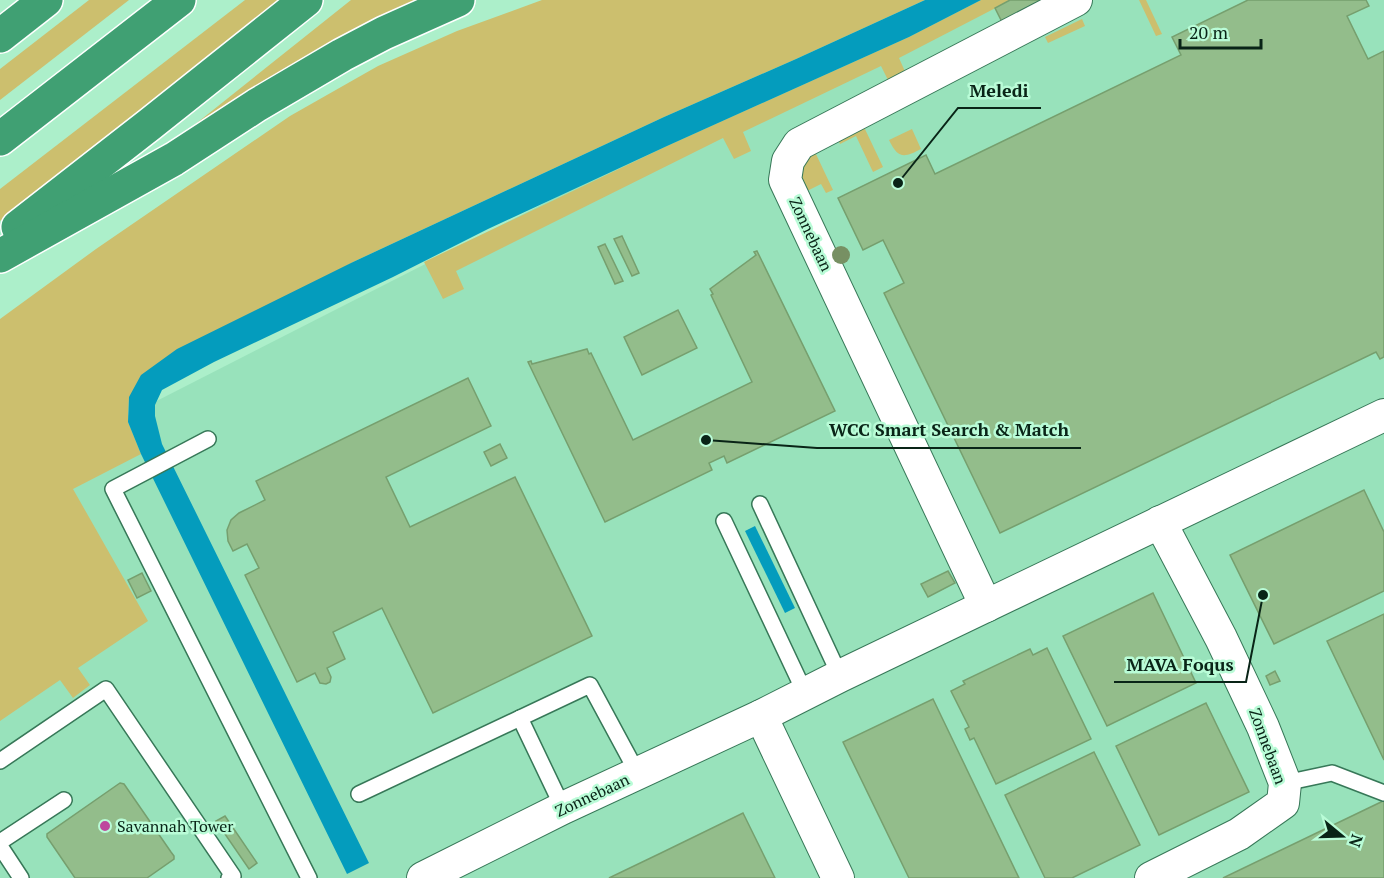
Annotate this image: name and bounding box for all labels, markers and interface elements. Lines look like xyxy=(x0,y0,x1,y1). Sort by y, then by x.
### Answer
scale bar xyxy=(1180,12,1261,50)
text: 20 m xyxy=(1189,20,1229,44)
callout: Meledi xyxy=(958,72,1041,108)
text: Meledi xyxy=(970,78,1028,102)
street label: Zonnebaan xyxy=(784,193,838,275)
callout: WCC Smart Search & Match xyxy=(817,412,1081,448)
text: WCC Smart Search & Match xyxy=(829,417,1070,441)
callout: MAVA Foqus xyxy=(1114,646,1246,682)
text: MAVA Foqus xyxy=(1126,652,1234,676)
street label: Zonnebaan xyxy=(1244,705,1292,788)
street label: Zonnebaan xyxy=(551,768,633,822)
north arrow xyxy=(1312,806,1372,866)
place label: Savannah Tower xyxy=(117,815,234,837)
marker: Savannah Tower xyxy=(98,819,112,833)
text: N xyxy=(1344,832,1369,850)

